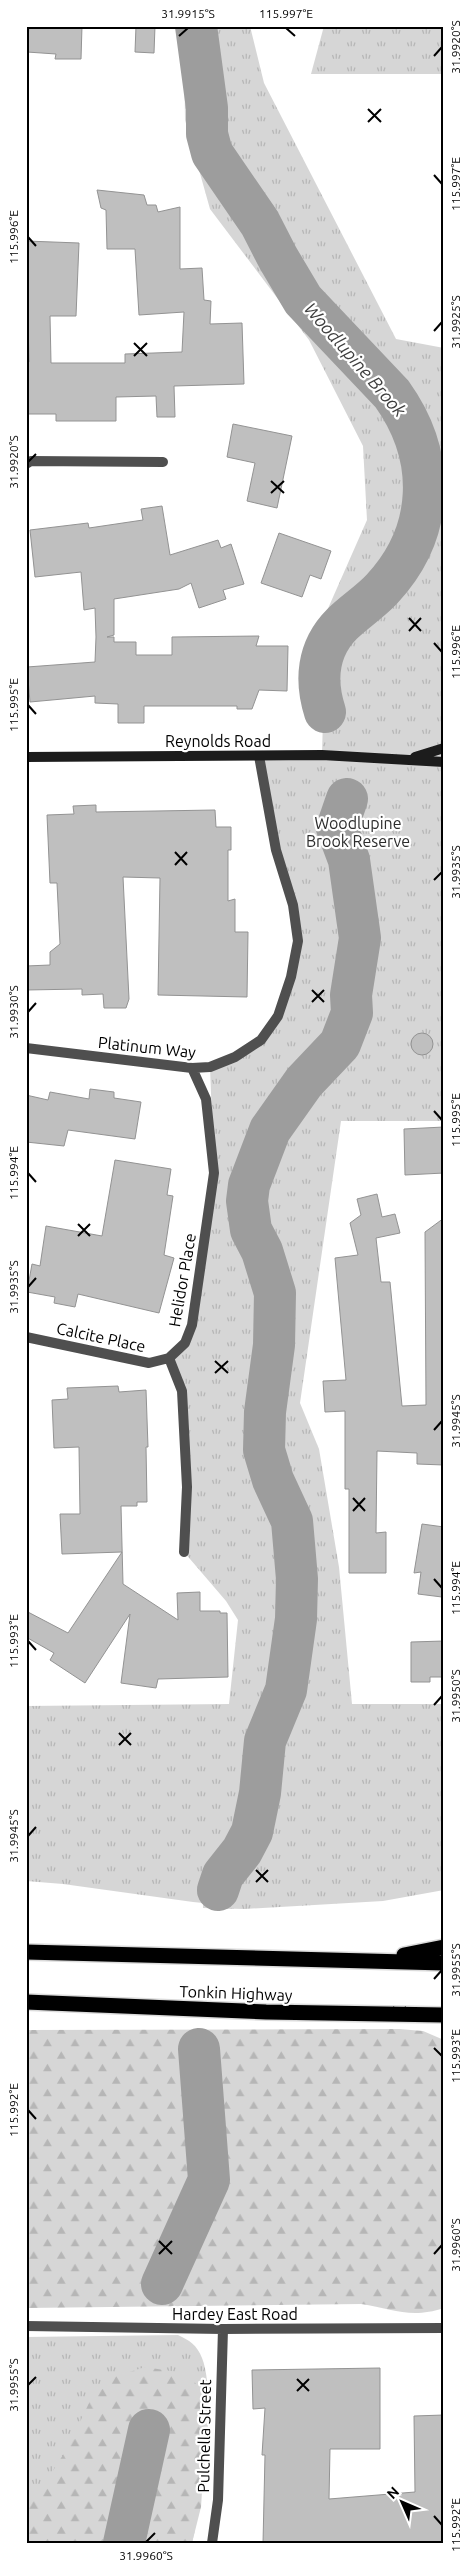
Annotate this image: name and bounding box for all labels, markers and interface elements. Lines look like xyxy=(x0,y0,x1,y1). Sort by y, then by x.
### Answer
text: 31.9915°S xyxy=(161,7,215,20)
text: 115.997°E xyxy=(259,7,313,20)
text: 31.9920°S xyxy=(449,20,462,74)
text: 115.997°E xyxy=(449,157,462,211)
text: 115.996°E xyxy=(7,210,20,264)
text: 31.9925°S xyxy=(449,295,462,349)
water label: Woodlupine Brook xyxy=(301,298,411,421)
text: 31.9920°S xyxy=(7,435,20,489)
text: 115.996°E xyxy=(449,625,462,679)
text: 115.995°E xyxy=(7,678,20,732)
street label: Reynolds Road xyxy=(165,732,271,750)
park label: Woodlupine Brook Reserve xyxy=(306,814,410,850)
text: 31.9935°S xyxy=(449,845,462,899)
text: 31.9930°S xyxy=(7,985,20,1039)
street label: Platinum Way xyxy=(97,1033,197,1061)
text: 115.995°E xyxy=(449,1093,462,1147)
text: 115.994°E xyxy=(7,1146,20,1200)
street label: Helidor Place xyxy=(165,1232,199,1328)
text: 31.9935°S xyxy=(7,1260,20,1314)
street label: Calcite Place xyxy=(55,1319,147,1355)
text: 31.9945°S xyxy=(449,1394,462,1448)
text: 115.994°E xyxy=(449,1561,462,1615)
text: 115.993°E xyxy=(7,1614,20,1668)
text: 31.9950°S xyxy=(449,1669,462,1723)
text: 31.9945°S xyxy=(7,1809,20,1863)
text: 31.9955°S xyxy=(449,1943,462,1997)
street label: Tonkin Highway xyxy=(179,1982,293,2004)
text: 115.993°E xyxy=(449,2029,462,2083)
text: 115.992°E xyxy=(7,2083,20,2137)
text: 31.9960°S xyxy=(449,2218,462,2272)
street label: Hardey East Road xyxy=(172,2305,298,2323)
text: 31.9955°S xyxy=(7,2358,20,2412)
street label: Pulchella Street xyxy=(194,2379,214,2493)
north arrow xyxy=(378,2476,428,2526)
text: N xyxy=(383,2483,402,2502)
text: 115.992°E xyxy=(449,2498,462,2552)
text: 31.9960°S xyxy=(119,2549,173,2562)

